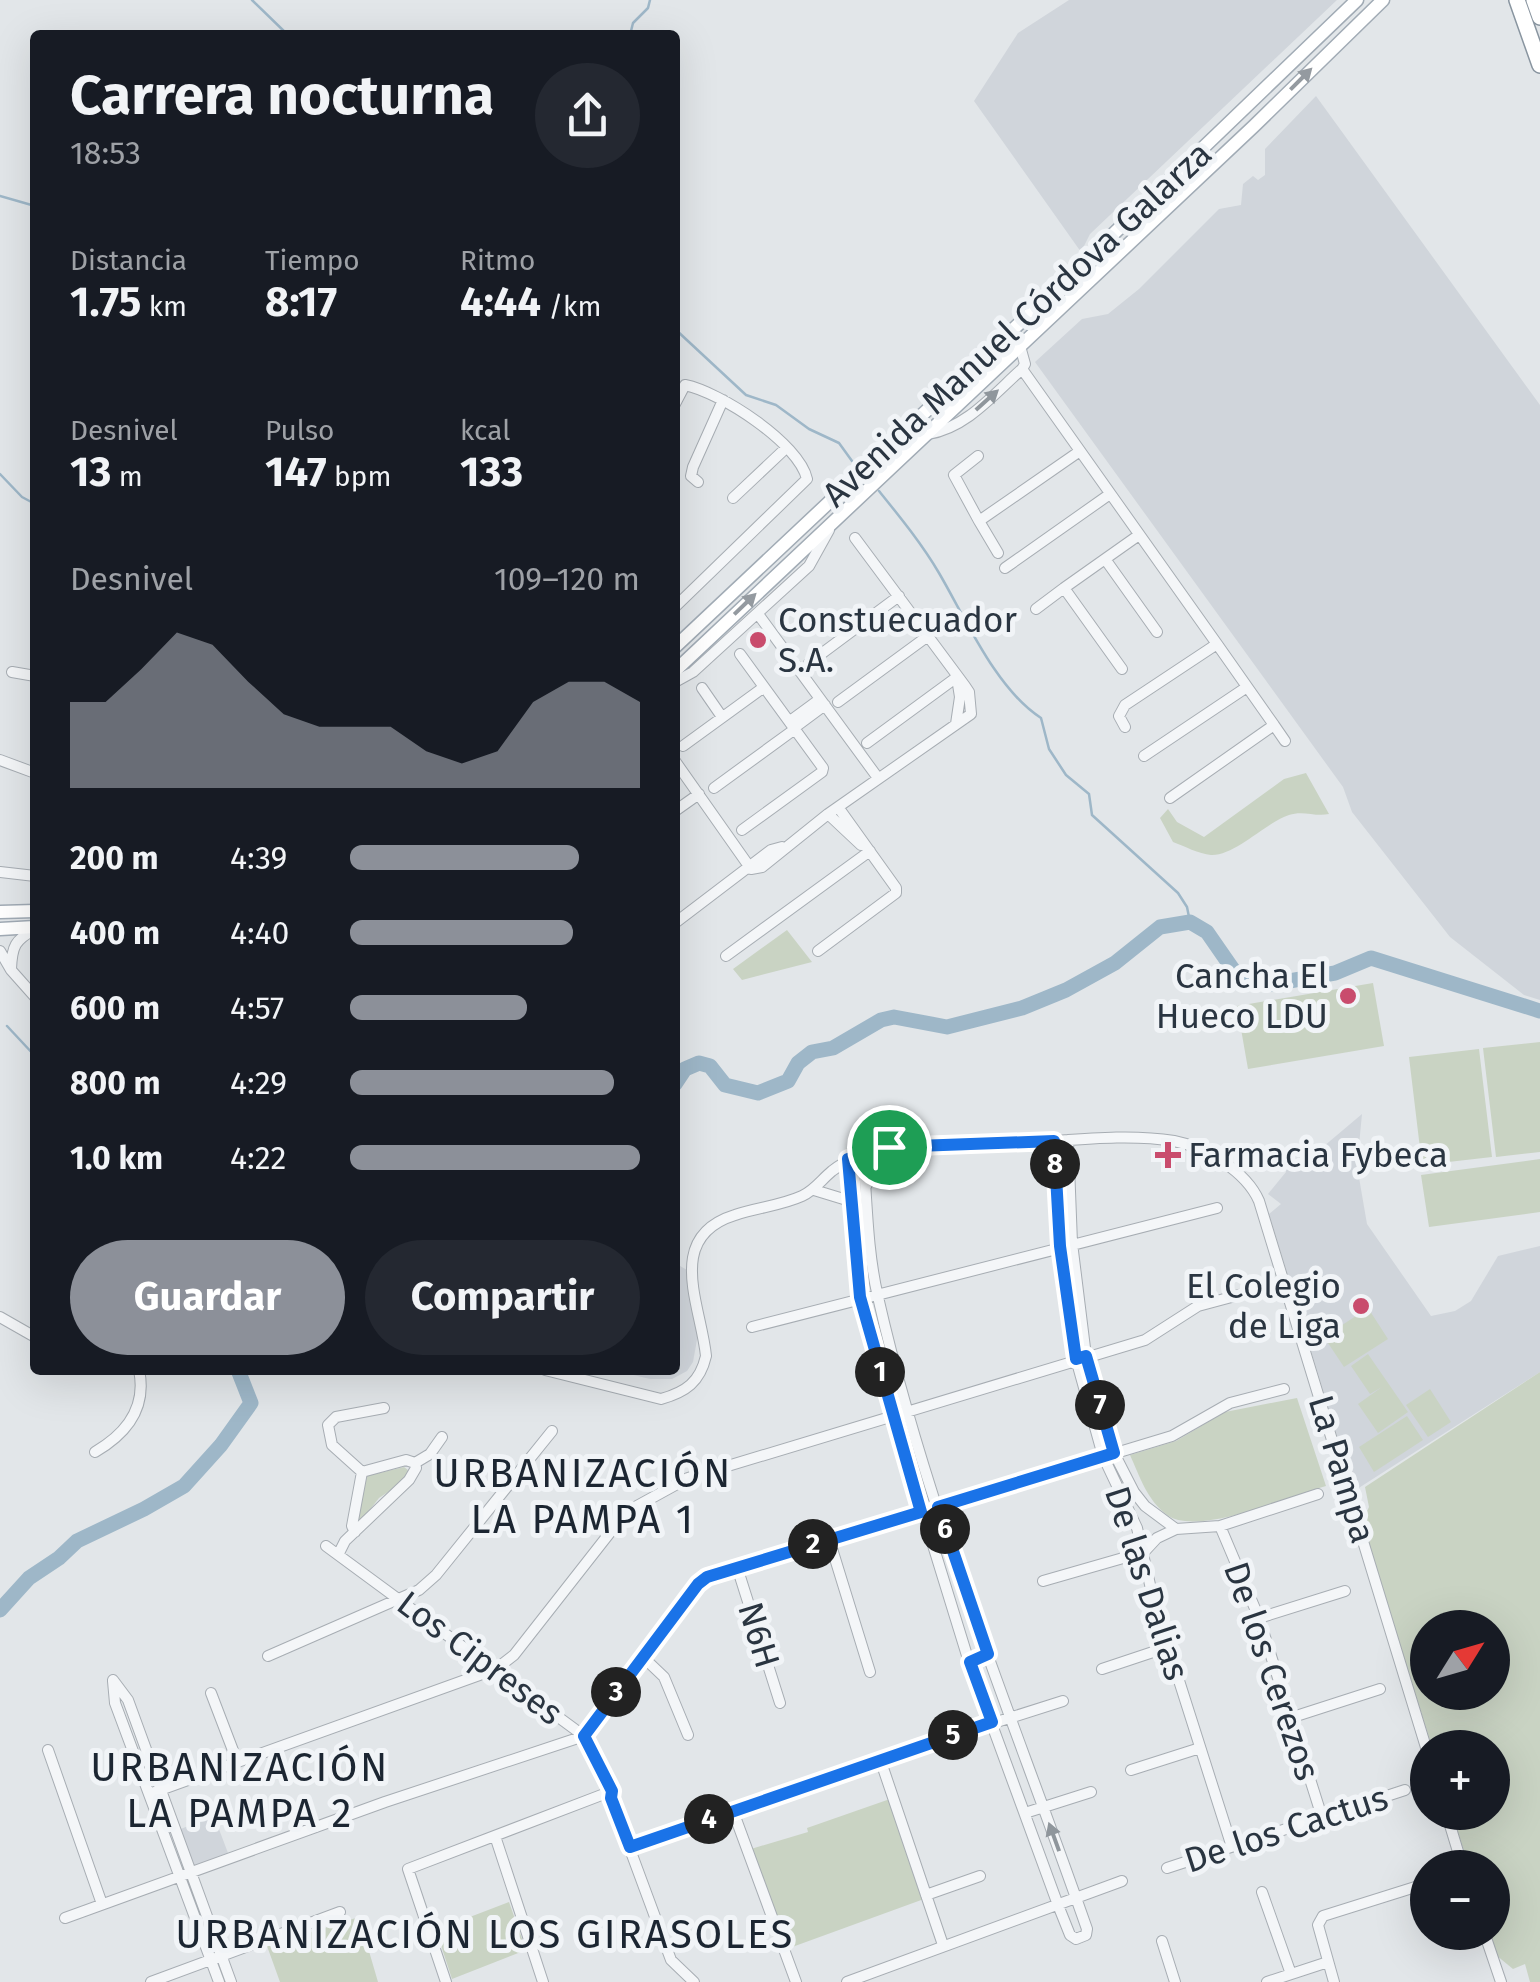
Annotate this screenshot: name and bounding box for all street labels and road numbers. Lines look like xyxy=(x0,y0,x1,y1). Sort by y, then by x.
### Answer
street label: Avenida Manuel Córdova Galarza xyxy=(814,133,1220,515)
street label: La Pampa xyxy=(1300,1390,1384,1548)
street label: De las Dalias xyxy=(1096,1481,1198,1685)
street label: De los Cerezos xyxy=(1215,1556,1329,1786)
street label: Los Cipreses xyxy=(389,1582,571,1734)
street label: N6H xyxy=(729,1597,789,1673)
street label: De los Cactus xyxy=(1179,1776,1393,1882)

